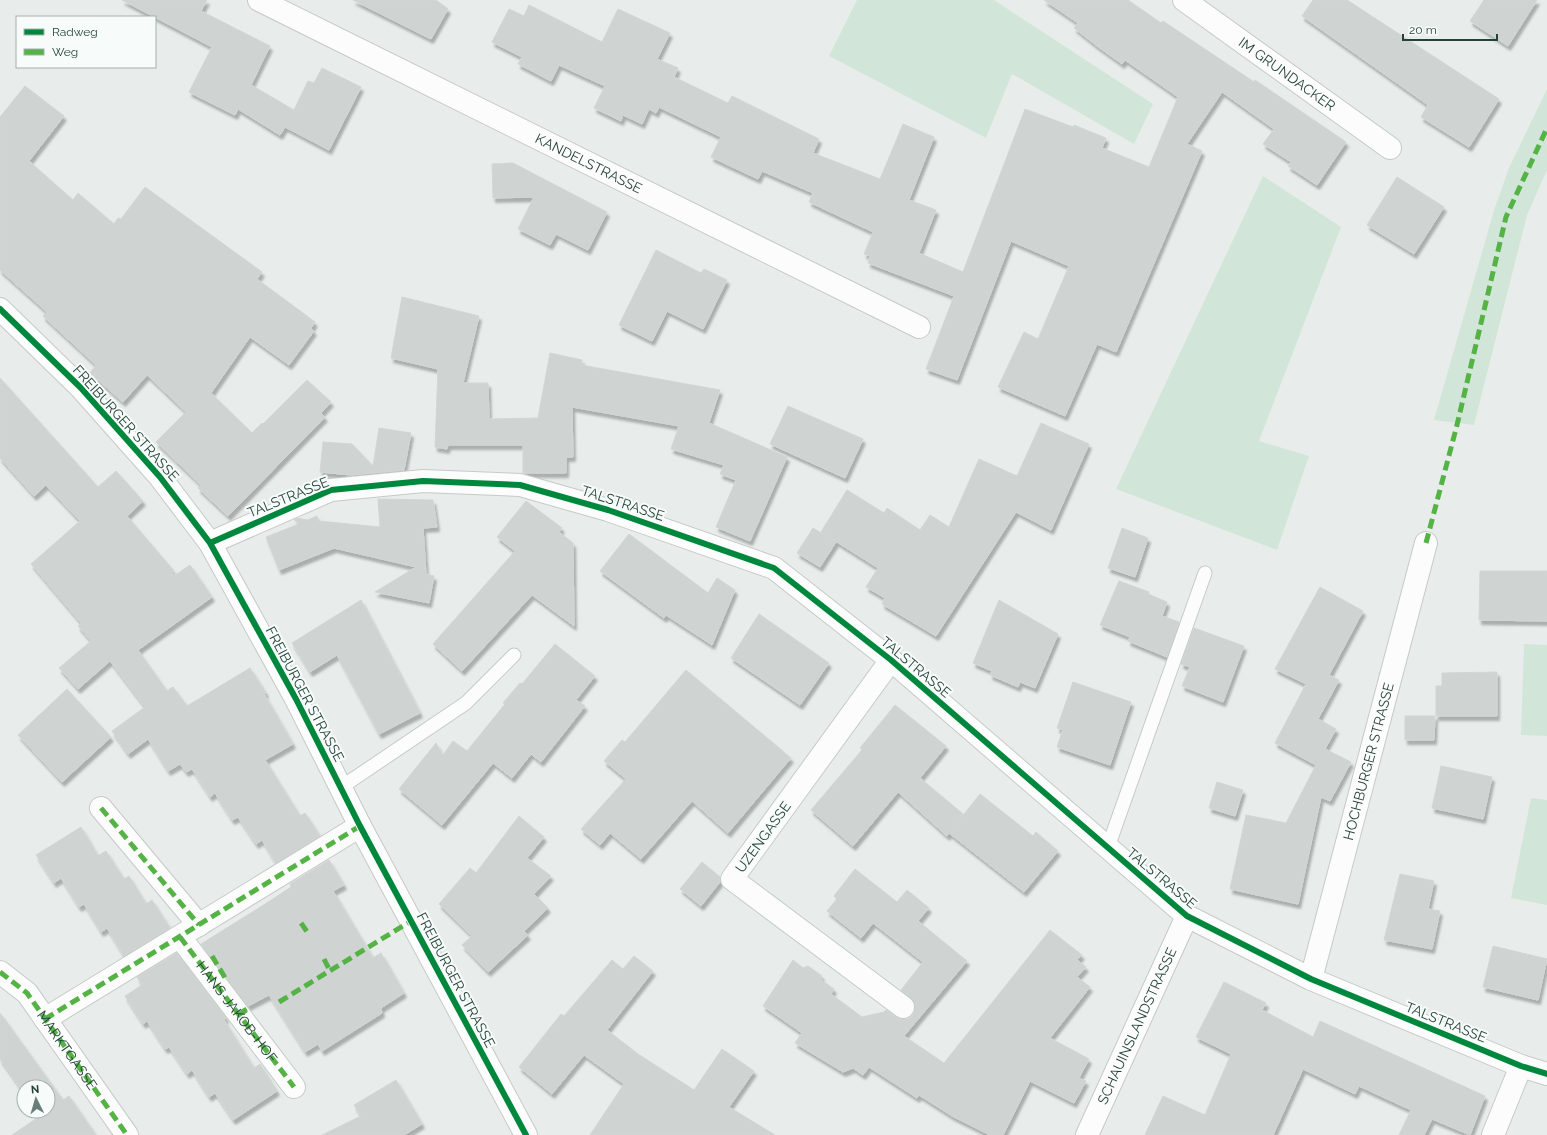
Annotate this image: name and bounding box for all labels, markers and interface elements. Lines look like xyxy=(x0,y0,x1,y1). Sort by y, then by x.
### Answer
legend xyxy=(16,16,156,68)
scale bar xyxy=(1403,16,1497,42)
text: 20 m xyxy=(1409,23,1437,37)
text: Radweg xyxy=(52,25,98,39)
street label: IM GRUNDACKER xyxy=(1236,34,1339,114)
text: Weg xyxy=(52,45,78,59)
street label: KANDELSTRASSE xyxy=(533,130,645,197)
street label: FREIBURGER STRASSE xyxy=(70,362,182,484)
street label: TALSTRASSE xyxy=(245,473,331,521)
street label: TALSTRASSE xyxy=(580,482,666,524)
street label: FREIBURGER STRASSE xyxy=(263,624,347,764)
street label: TALSTRASSE xyxy=(878,633,954,701)
street label: HOCHBURGER STRASSE xyxy=(1340,681,1397,842)
street label: UZENGASSE xyxy=(732,798,794,876)
street label: TALSTRASSE xyxy=(1124,844,1200,912)
street label: FREIBURGER STRASSE xyxy=(414,910,498,1050)
street label: SCHAUINSLANDSTRASSE xyxy=(1094,945,1180,1107)
street label: HANS-JAKOB-HOF xyxy=(193,958,281,1066)
street label: TALSTRASSE xyxy=(1403,998,1489,1046)
street label: MARKTGASSE xyxy=(34,1007,101,1093)
north arrow xyxy=(16,1079,56,1119)
text: N xyxy=(30,1083,40,1096)

